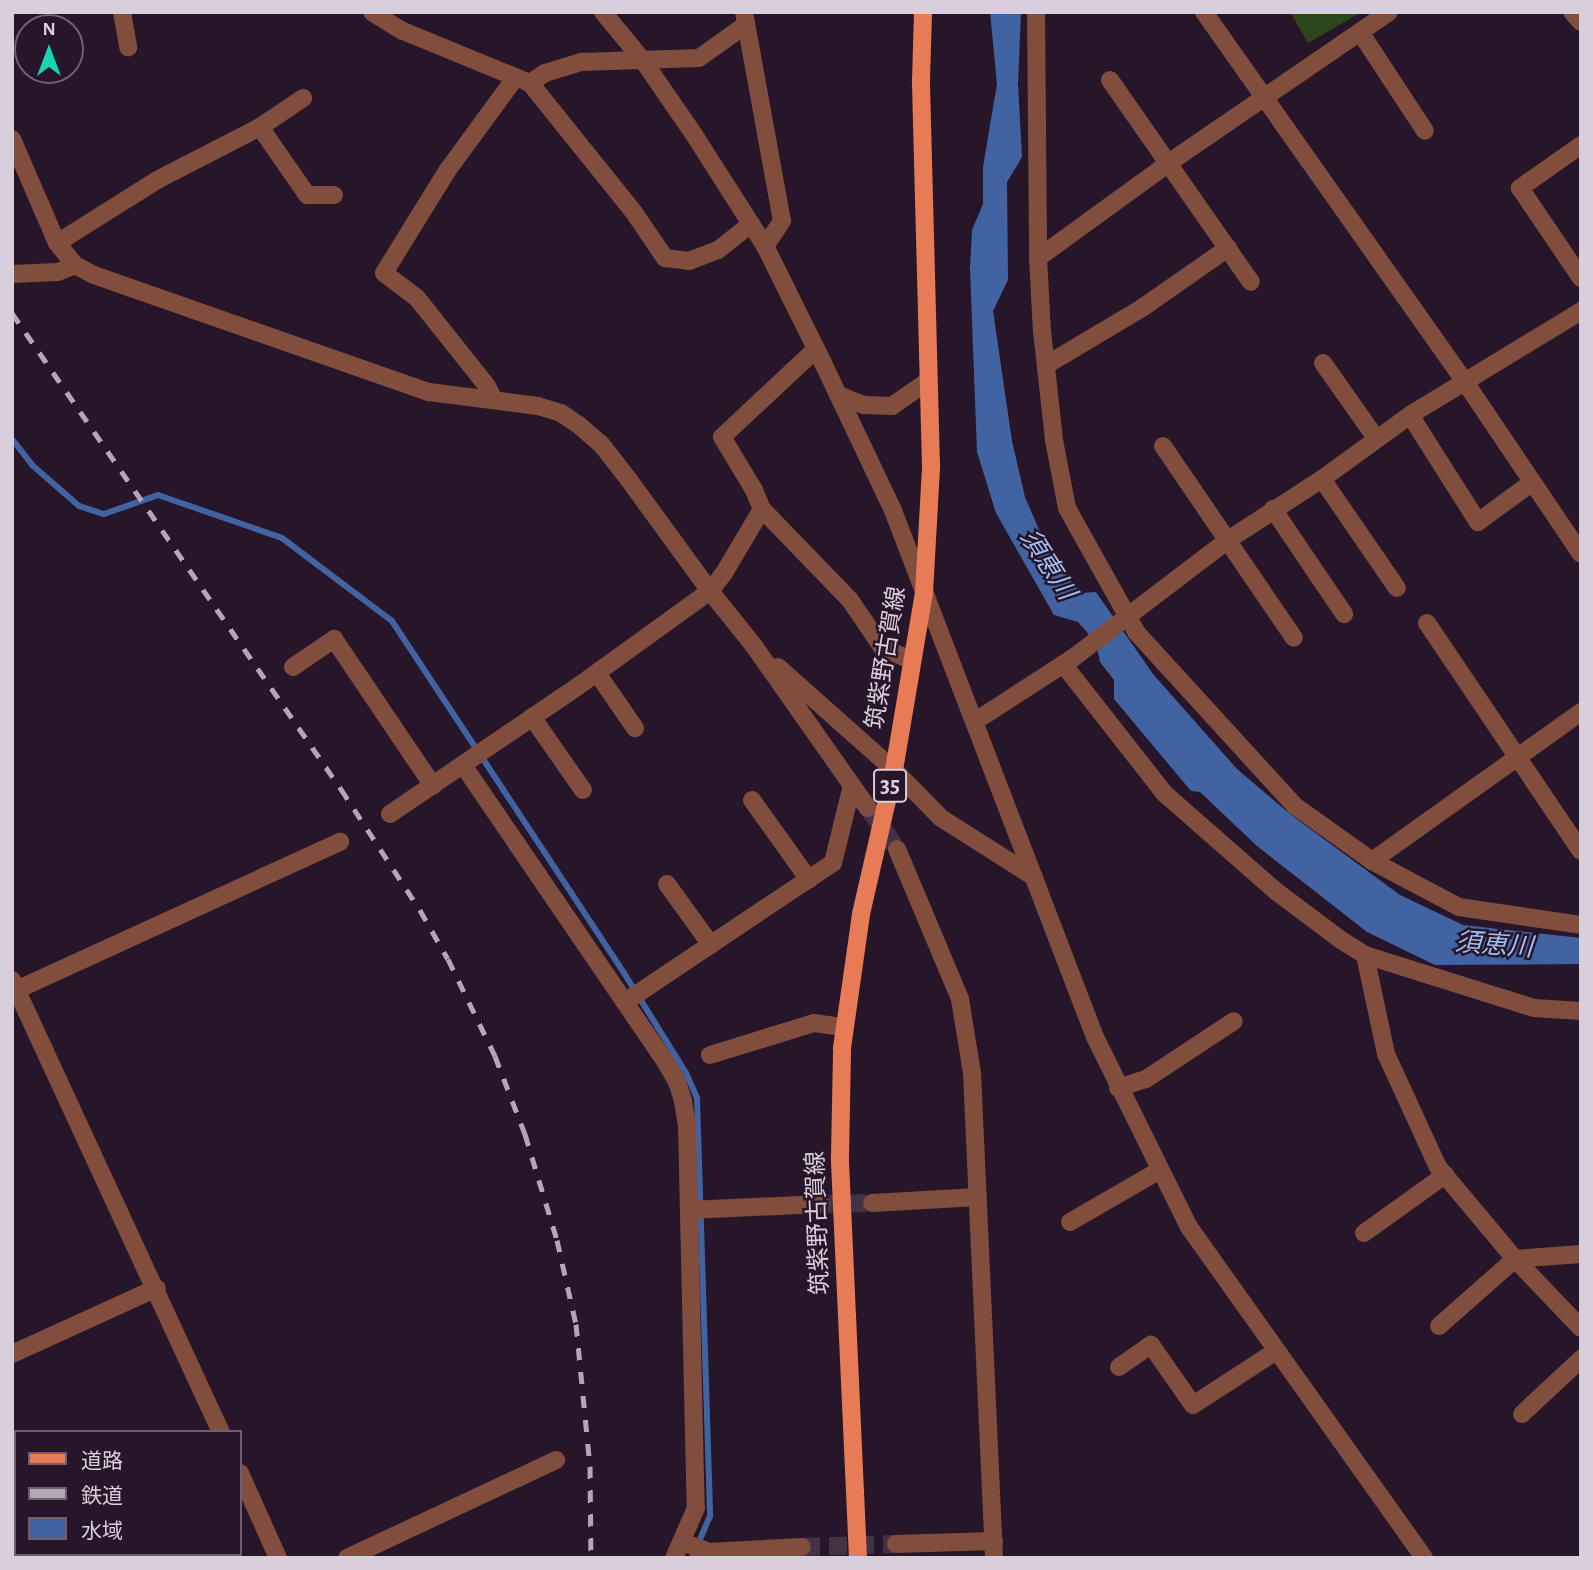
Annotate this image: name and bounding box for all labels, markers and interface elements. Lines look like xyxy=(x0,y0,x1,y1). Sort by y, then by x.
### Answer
north arrow xyxy=(14,14,84,84)
text: N xyxy=(42,20,56,39)
water label: 須恵川 xyxy=(1013,524,1081,606)
street label: 筑紫野古賀線 xyxy=(862,585,912,731)
road number: 35 xyxy=(872,766,908,806)
water label: 須恵川 xyxy=(1454,928,1534,964)
street label: 筑紫野古賀線 xyxy=(802,1151,836,1295)
legend xyxy=(14,1430,242,1556)
text: 道路 xyxy=(81,1451,123,1472)
text: 鉄道 xyxy=(81,1486,123,1507)
text: 水域 xyxy=(81,1521,123,1542)

